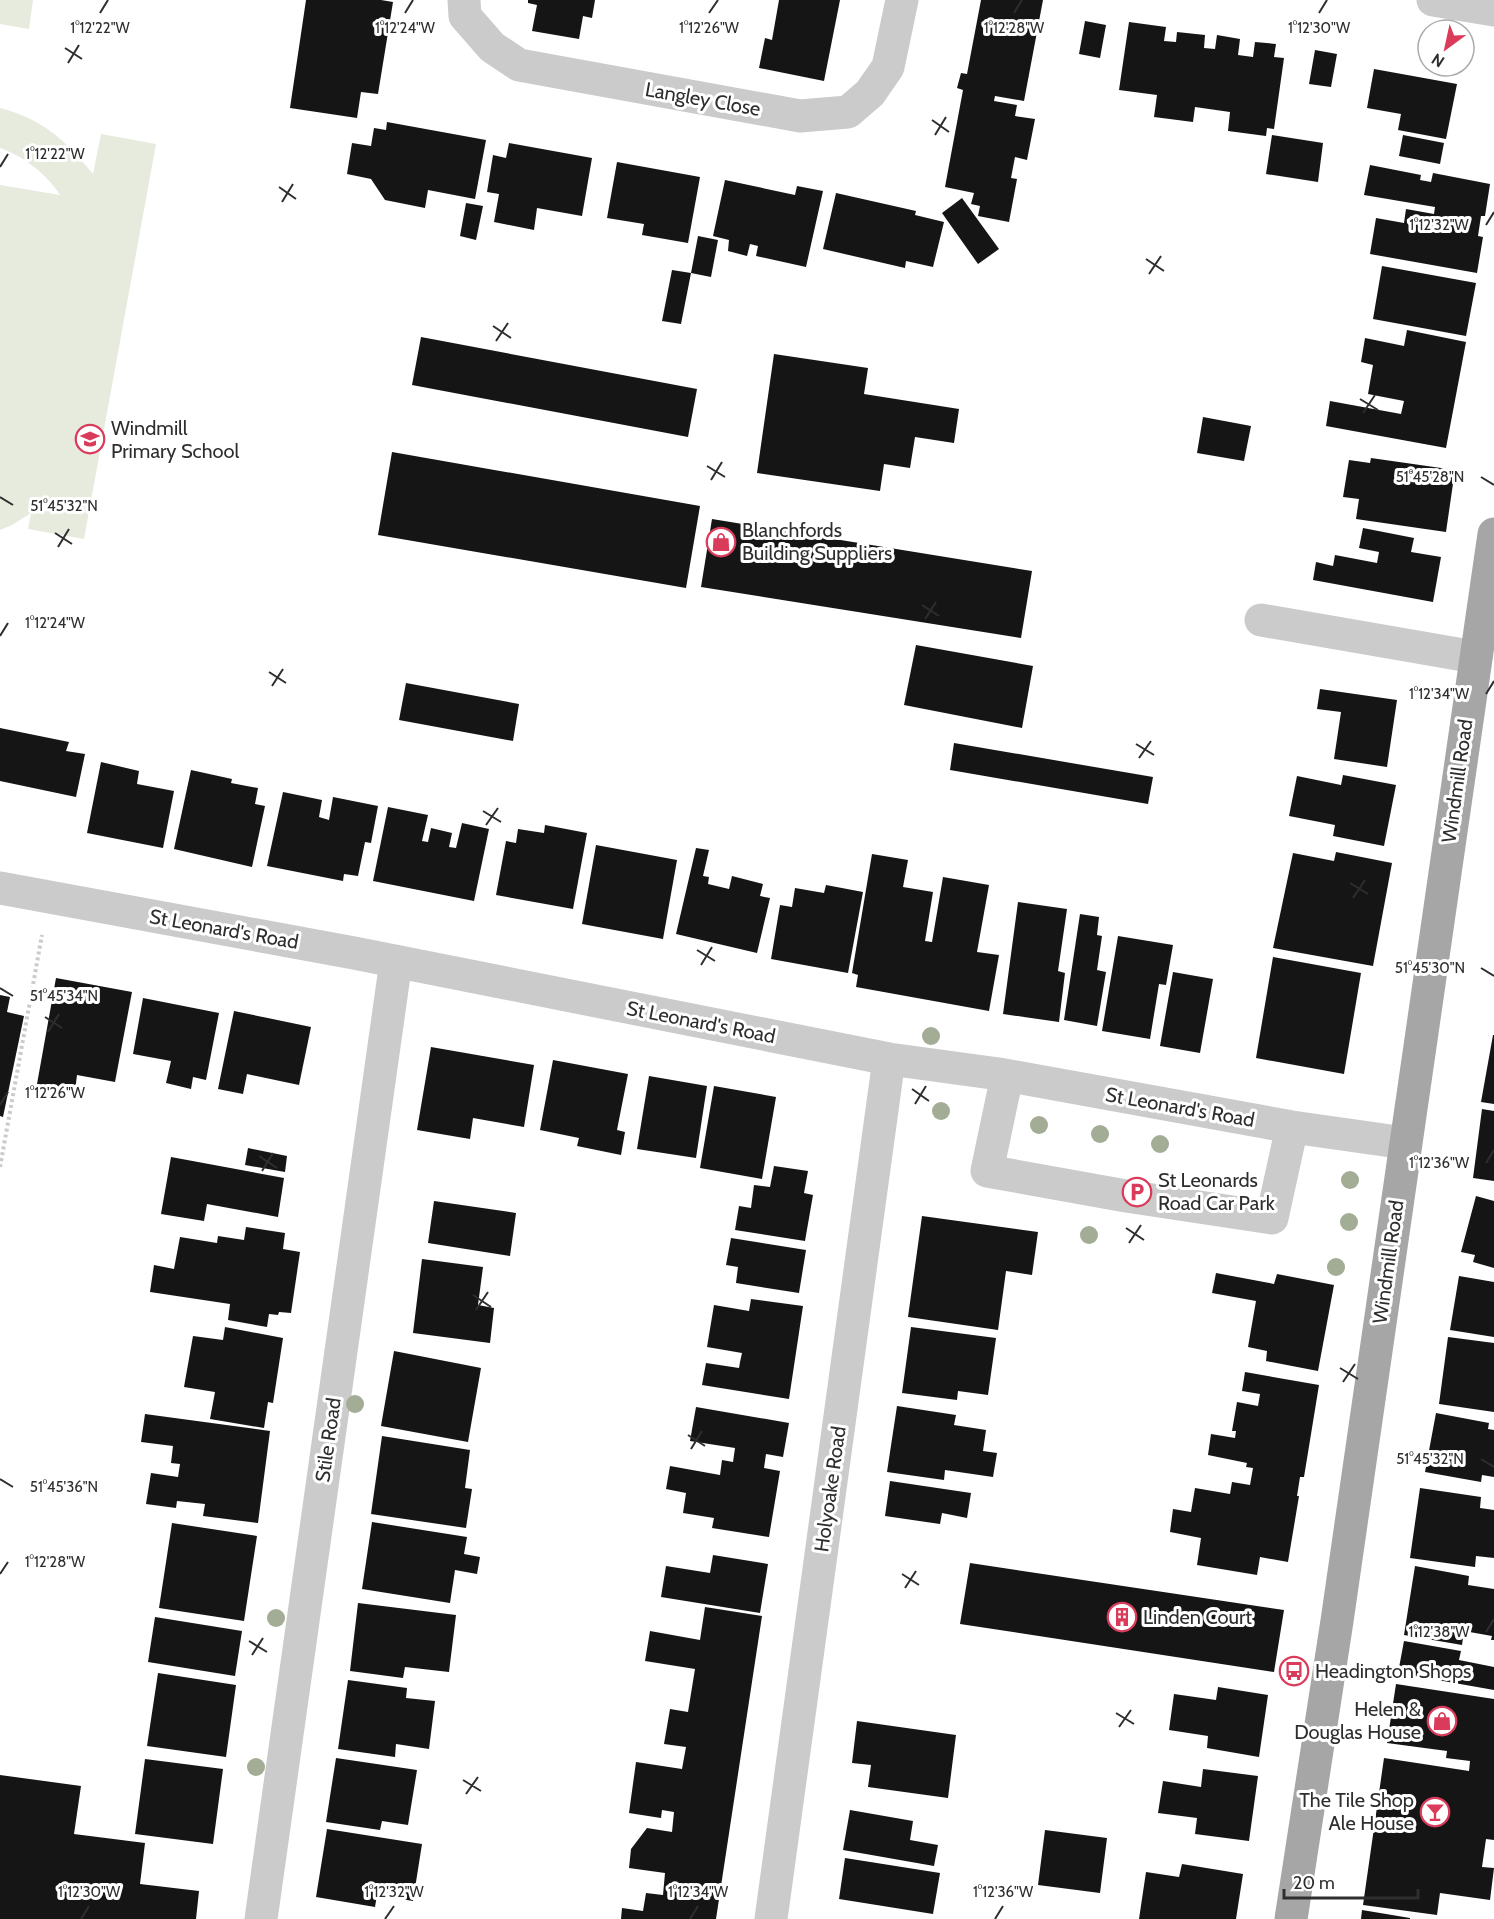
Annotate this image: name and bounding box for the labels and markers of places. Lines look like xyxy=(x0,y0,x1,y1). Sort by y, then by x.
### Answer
place label: Windmill Primary School xyxy=(111,416,239,463)
school or university icon: Windmill Primary School xyxy=(74,423,106,455)
place label: Blanchfords Building Suppliers xyxy=(742,518,892,565)
shop icon: Blanchfords Building Suppliers xyxy=(705,526,737,558)
place label: St Leonards Road Car Park xyxy=(1158,1168,1275,1215)
parking icon: St Leonards Road Car Park xyxy=(1121,1176,1153,1208)
building icon: Linden Court xyxy=(1106,1601,1138,1633)
place label: Linden Court xyxy=(1143,1605,1252,1629)
bus stop icon: Headington Shops xyxy=(1278,1655,1310,1687)
place label: Headington Shops xyxy=(1315,1659,1471,1683)
place label: Helen & Douglas House xyxy=(1294,1697,1421,1744)
shop icon: Helen & Douglas House xyxy=(1426,1705,1458,1737)
place label: The Tile Shop Ale House xyxy=(1299,1788,1414,1835)
bar icon: The Tile Shop Ale House xyxy=(1419,1796,1451,1828)

